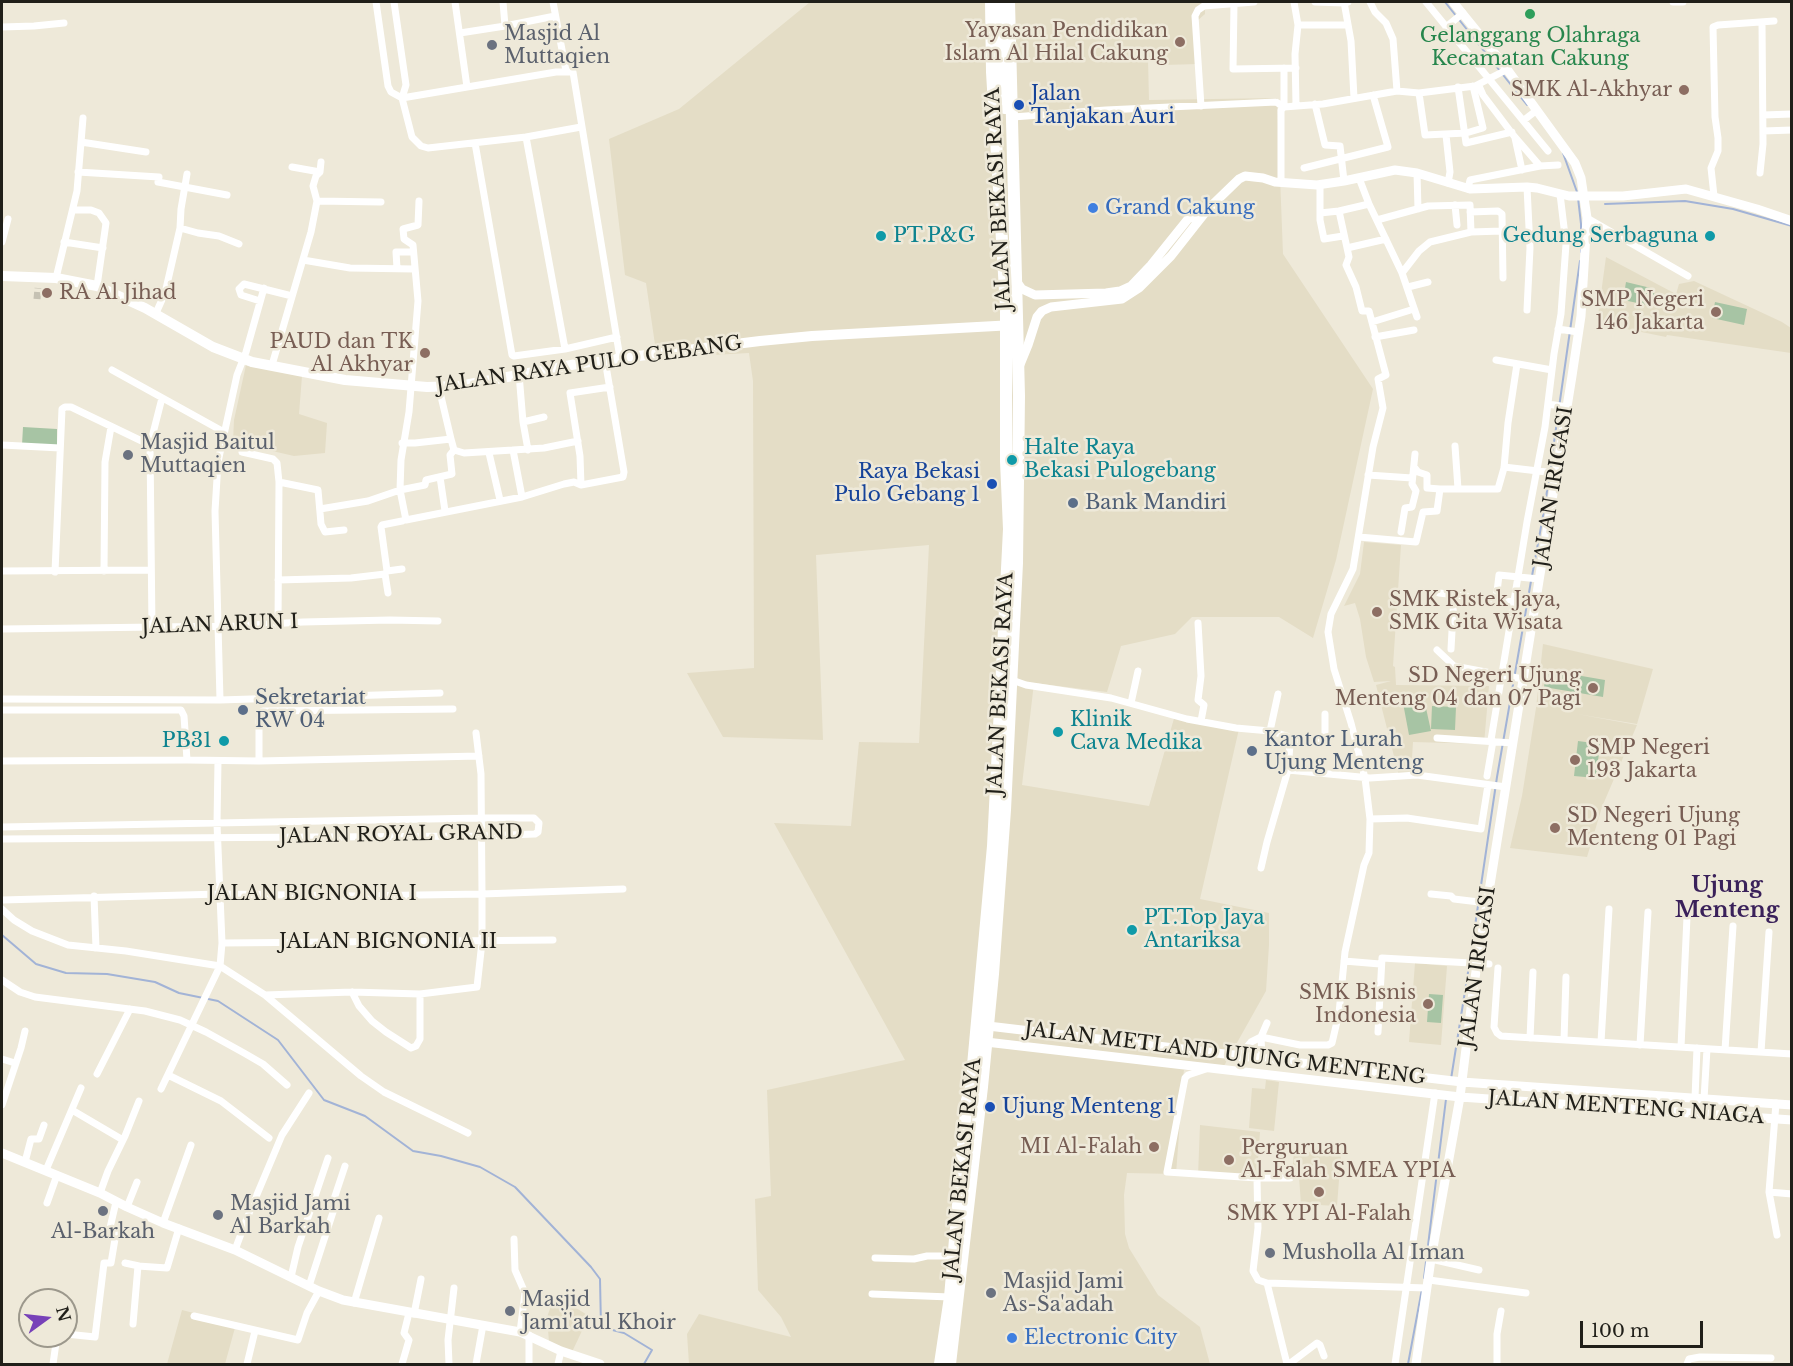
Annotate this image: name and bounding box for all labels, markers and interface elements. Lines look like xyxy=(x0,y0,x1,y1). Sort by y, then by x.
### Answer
marker: Gelanggang Olahraga Kecamatan Cakung xyxy=(1523,7,1537,21)
place label: Yayasan Pendidikan Islam Al Hilal Cakung xyxy=(945,19,1168,66)
place label: Masjid Al Muttaqien xyxy=(504,22,610,69)
place label: Gelanggang Olahraga Kecamatan Cakung xyxy=(1420,24,1640,71)
marker: Yayasan Pendidikan Islam Al Hilal Cakung xyxy=(1173,35,1187,49)
marker: Masjid Al Muttaqien xyxy=(485,38,499,52)
place label: SMK Al-Akhyar xyxy=(1511,78,1672,102)
place label: Jalan Tanjakan Auri xyxy=(1031,82,1175,129)
marker: SMK Al-Akhyar xyxy=(1677,83,1691,97)
street label: JALAN BEKASI RAYA xyxy=(981,87,1017,311)
marker: Jalan Tanjakan Auri xyxy=(1012,98,1026,112)
place label: Grand Cakung xyxy=(1105,196,1255,220)
marker: Grand Cakung xyxy=(1086,201,1100,215)
place label: PT.P&G xyxy=(893,224,975,248)
place label: Gedung Serbaguna xyxy=(1502,224,1698,248)
marker: PT.P&G xyxy=(874,229,888,243)
marker: Gedung Serbaguna xyxy=(1703,229,1717,243)
place label: RA Al Jihad xyxy=(59,281,176,305)
marker: RA Al Jihad xyxy=(40,286,54,300)
place label: SMP Negeri 146 Jakarta xyxy=(1581,288,1704,335)
marker: SMP Negeri 146 Jakarta xyxy=(1709,305,1723,319)
place label: PAUD dan TK Al Akhyar xyxy=(269,330,413,377)
street label: JALAN RAYA PULO GEBANG xyxy=(434,332,744,398)
marker: PAUD dan TK Al Akhyar xyxy=(418,346,432,360)
street label: JALAN IRIGASI xyxy=(1529,405,1579,569)
place label: Masjid Baitul Muttaqien xyxy=(140,431,275,478)
place label: Halte Raya Bekasi Pulogebang xyxy=(1024,436,1216,483)
marker: Masjid Baitul Muttaqien xyxy=(121,448,135,462)
marker: Halte Raya Bekasi Pulogebang xyxy=(1005,453,1019,467)
place label: Raya Bekasi Pulo Gebang 1 xyxy=(834,460,980,507)
marker: Raya Bekasi Pulo Gebang 1 xyxy=(985,477,999,491)
place label: Bank Mandiri xyxy=(1085,491,1227,515)
marker: Bank Mandiri xyxy=(1066,496,1080,510)
street label: JALAN BEKASI RAYA xyxy=(983,572,1019,796)
place label: SMK Ristek Jaya, SMK Gita Wisata xyxy=(1389,588,1563,635)
marker: SMK Ristek Jaya, SMK Gita Wisata xyxy=(1370,605,1384,619)
street label: JALAN ARUN I xyxy=(141,610,299,640)
place label: SD Negeri Ujung Menteng 04 dan 07 Pagi xyxy=(1335,664,1581,711)
marker: SD Negeri Ujung Menteng 04 dan 07 Pagi xyxy=(1586,681,1600,695)
place label: Sekretariat RW 04 xyxy=(255,686,366,733)
marker: Sekretariat RW 04 xyxy=(236,703,250,717)
place label: Klinik Cava Medika xyxy=(1070,708,1202,755)
marker: Klinik Cava Medika xyxy=(1051,725,1065,739)
place label: Kantor Lurah Ujung Menteng xyxy=(1264,728,1423,775)
place label: PB31 xyxy=(162,729,212,753)
marker: PB31 xyxy=(217,734,231,748)
place label: SMP Negeri 193 Jakarta xyxy=(1587,736,1710,783)
marker: Kantor Lurah Ujung Menteng xyxy=(1245,744,1259,758)
marker: SMP Negeri 193 Jakarta xyxy=(1568,753,1582,767)
place label: SD Negeri Ujung Menteng 01 Pagi xyxy=(1567,804,1740,851)
street label: JALAN ROYAL GRAND xyxy=(279,821,523,849)
marker: SD Negeri Ujung Menteng 01 Pagi xyxy=(1548,821,1562,835)
district label: Ujung Menteng xyxy=(1675,873,1779,924)
street label: JALAN BIGNONIA I xyxy=(207,882,417,906)
street label: JALAN IRIGASI xyxy=(1455,885,1501,1049)
place label: PT.Top Jaya Antariksa xyxy=(1144,906,1265,953)
marker: PT.Top Jaya Antariksa xyxy=(1125,923,1139,937)
street label: JALAN BIGNONIA II xyxy=(279,930,497,954)
place label: SMK Bisnis Indonesia xyxy=(1299,981,1416,1028)
marker: SMK Bisnis Indonesia xyxy=(1421,997,1435,1011)
street label: JALAN METLAND UJUNG MENTENG xyxy=(1023,1017,1427,1091)
street label: JALAN BEKASI RAYA xyxy=(939,1057,987,1281)
street label: JALAN MENTENG NIAGA xyxy=(1487,1086,1765,1130)
place label: Ujung Menteng 1 xyxy=(1002,1095,1176,1119)
marker: Ujung Menteng 1 xyxy=(983,1100,997,1114)
place label: MI Al-Falah xyxy=(1020,1135,1142,1159)
place label: Perguruan Al-Falah SMEA YPIA xyxy=(1241,1136,1455,1183)
marker: MI Al-Falah xyxy=(1147,1140,1161,1154)
marker: Perguruan Al-Falah SMEA YPIA xyxy=(1222,1153,1236,1167)
marker: SMK YPI Al-Falah xyxy=(1312,1185,1326,1199)
place label: Masjid Jami Al Barkah xyxy=(230,1192,351,1239)
place label: SMK YPI Al-Falah xyxy=(1227,1202,1411,1226)
marker: Al-Barkah xyxy=(96,1204,110,1218)
marker: Masjid Jami Al Barkah xyxy=(211,1208,225,1222)
place label: Al-Barkah xyxy=(51,1220,155,1244)
place label: Musholla Al Iman xyxy=(1282,1241,1465,1265)
marker: Musholla Al Iman xyxy=(1263,1246,1277,1260)
place label: Masjid Jami As-Sa'adah xyxy=(1003,1270,1124,1317)
marker: Masjid Jami As-Sa'adah xyxy=(984,1286,998,1300)
north arrow xyxy=(18,1288,78,1348)
place label: Masjid Jami'atul Khoir xyxy=(522,1288,676,1335)
text: N xyxy=(52,1304,75,1324)
marker: Masjid Jami'atul Khoir xyxy=(503,1304,517,1318)
scale bar xyxy=(1583,1309,1706,1347)
text: 100 m xyxy=(1591,1320,1649,1342)
place label: Electronic City xyxy=(1024,1326,1177,1350)
marker: Electronic City xyxy=(1005,1331,1019,1345)

